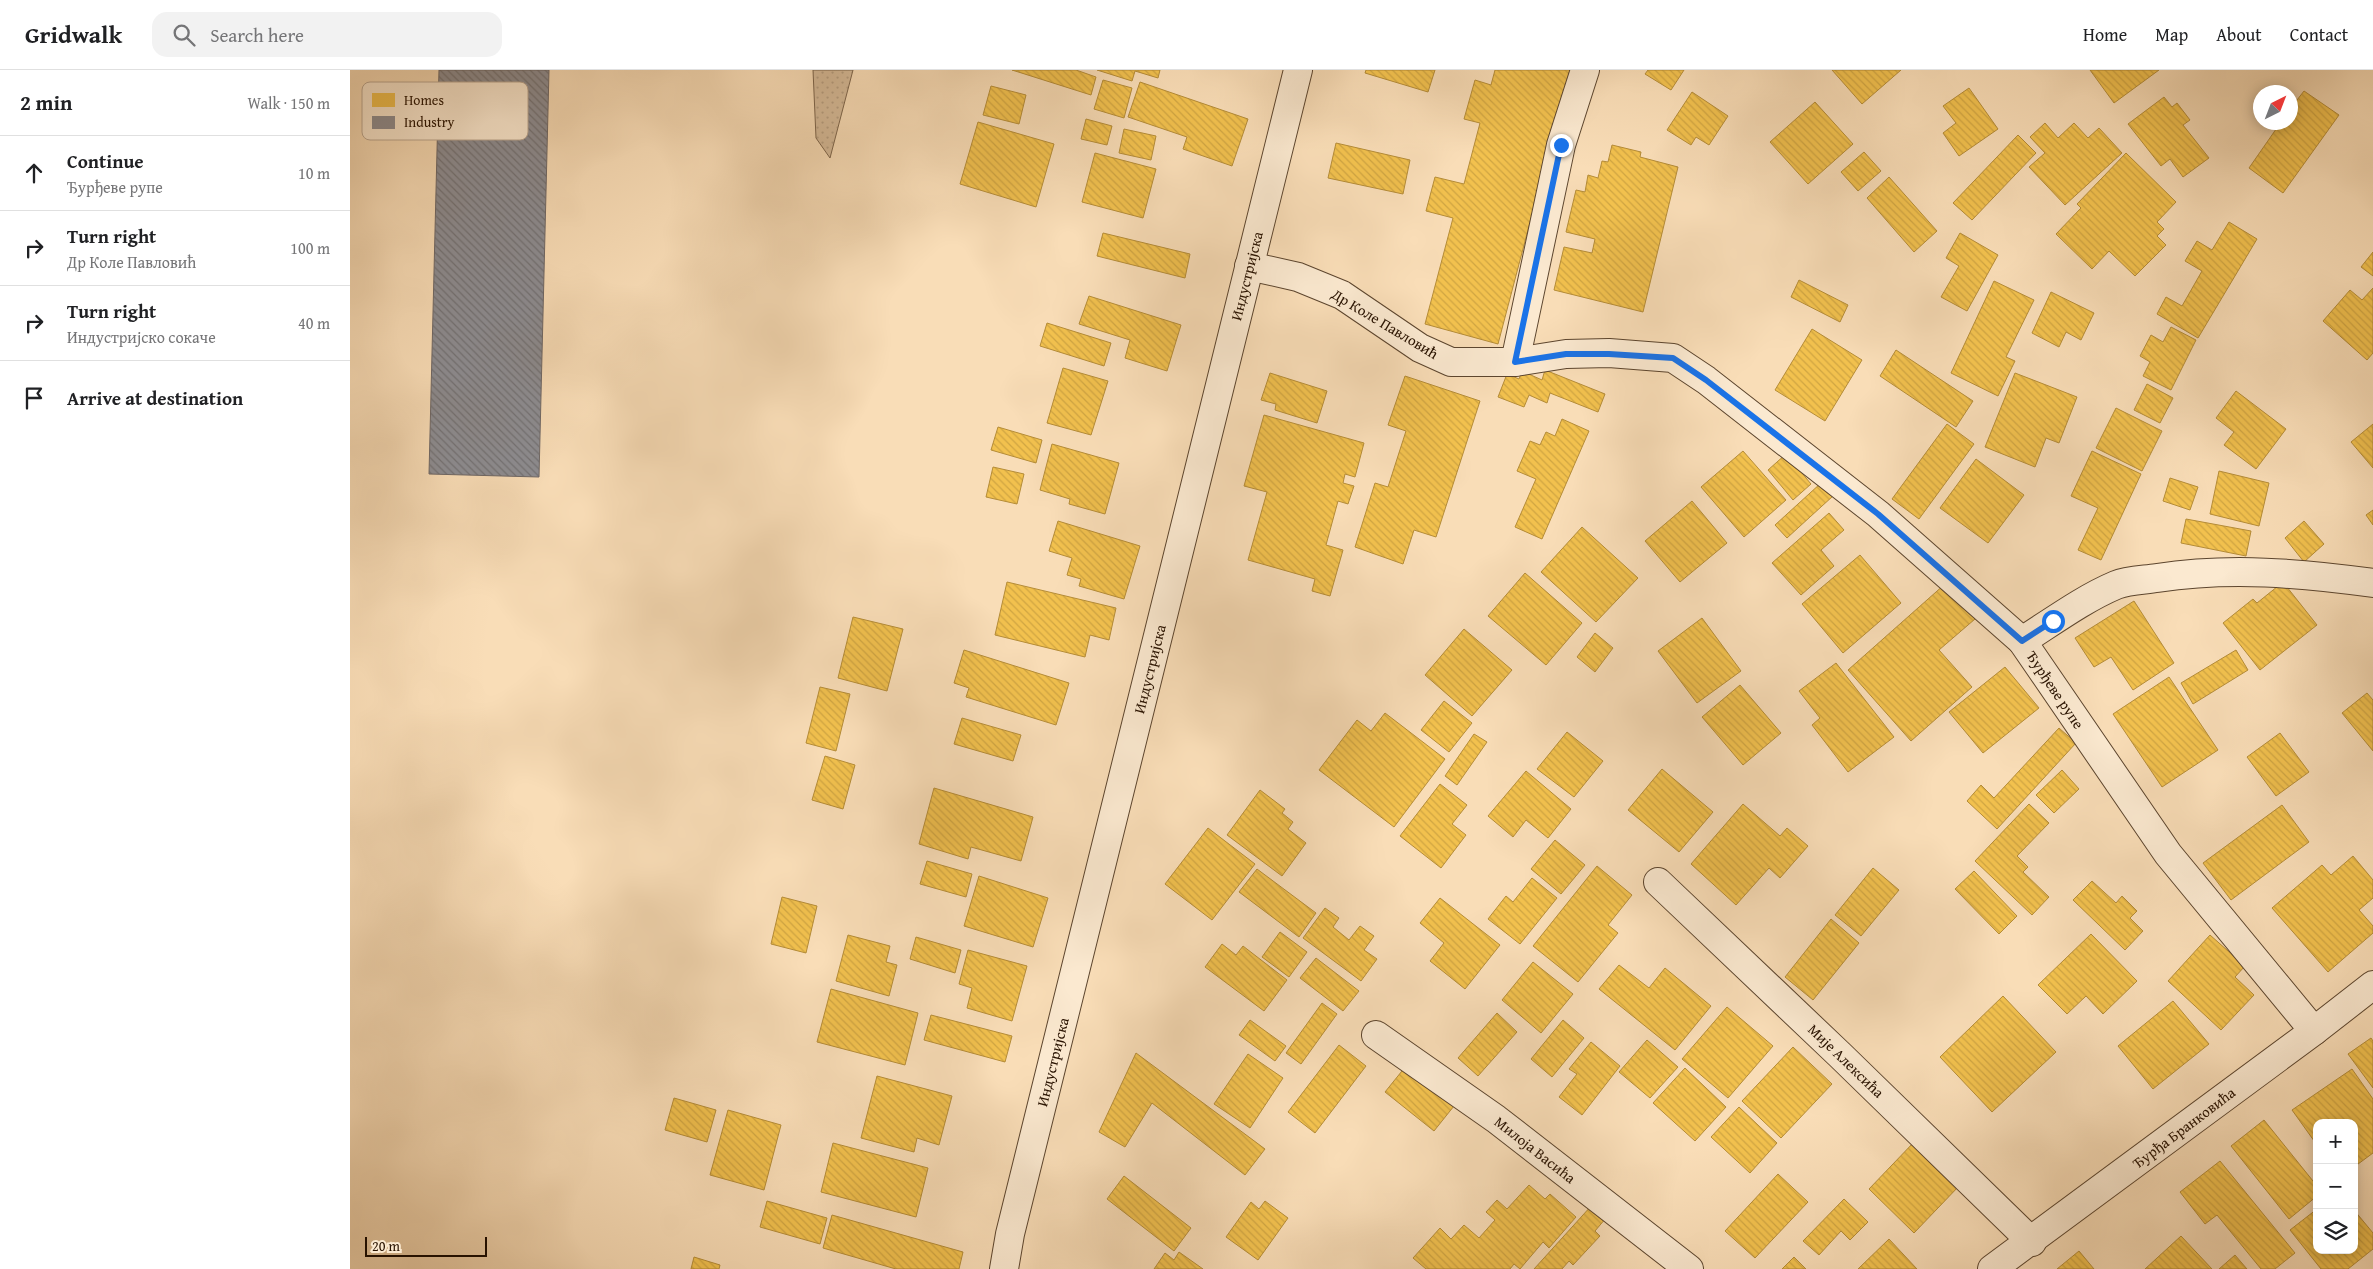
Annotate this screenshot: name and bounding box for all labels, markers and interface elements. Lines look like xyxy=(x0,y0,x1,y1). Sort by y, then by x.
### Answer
search box xyxy=(152,12,502,57)
text: Gridwalk xyxy=(25,17,122,52)
icon: search xyxy=(170,21,198,49)
text: Search here xyxy=(210,21,304,49)
text: Home xyxy=(2083,21,2127,48)
text: Map xyxy=(2155,21,2188,48)
text: About xyxy=(2216,21,2262,48)
text: Contact xyxy=(2290,21,2348,48)
legend xyxy=(362,82,528,140)
north arrow xyxy=(2253,85,2298,130)
text: 2 min xyxy=(20,87,72,118)
text: Homes xyxy=(404,90,444,110)
text: Walk · 150 m xyxy=(247,91,330,115)
text: Industry xyxy=(404,112,454,132)
route end xyxy=(1550,134,1573,157)
text: Continue xyxy=(67,147,144,175)
icon: ahead xyxy=(20,159,48,187)
text: 10 m xyxy=(298,161,330,185)
text: Ђурђеве рупе xyxy=(67,175,163,199)
text: Turn right xyxy=(67,222,156,250)
street label: Индустријска xyxy=(1225,228,1268,323)
icon: right xyxy=(20,234,48,262)
text: 100 m xyxy=(290,236,330,260)
text: Др Коле Павловић xyxy=(67,250,196,274)
street label: Др Коле Павловић xyxy=(1327,283,1443,364)
text: Turn right xyxy=(67,297,156,325)
icon: right xyxy=(20,309,48,337)
text: 40 m xyxy=(298,311,330,335)
text: Индустријско сокаче xyxy=(67,325,216,349)
icon: arrive xyxy=(20,384,48,412)
text: Arrive at destination xyxy=(67,384,243,412)
route start xyxy=(2042,610,2065,633)
street label: Индустријска xyxy=(1128,621,1171,716)
street label: Ђурђеве рупе xyxy=(2022,647,2089,733)
street label: Индустријска xyxy=(1031,1014,1074,1109)
street label: Мије Алексића xyxy=(1804,1019,1890,1103)
street label: Ђурђа Бранковића xyxy=(2128,1081,2240,1173)
street label: Милоја Васића xyxy=(1490,1111,1581,1189)
map controls xyxy=(2313,1119,2358,1254)
button: + xyxy=(2313,1119,2358,1164)
button: − xyxy=(2313,1164,2358,1209)
button: layers xyxy=(2313,1209,2358,1254)
scale bar xyxy=(365,1234,488,1257)
text: 20 m xyxy=(372,1236,400,1256)

